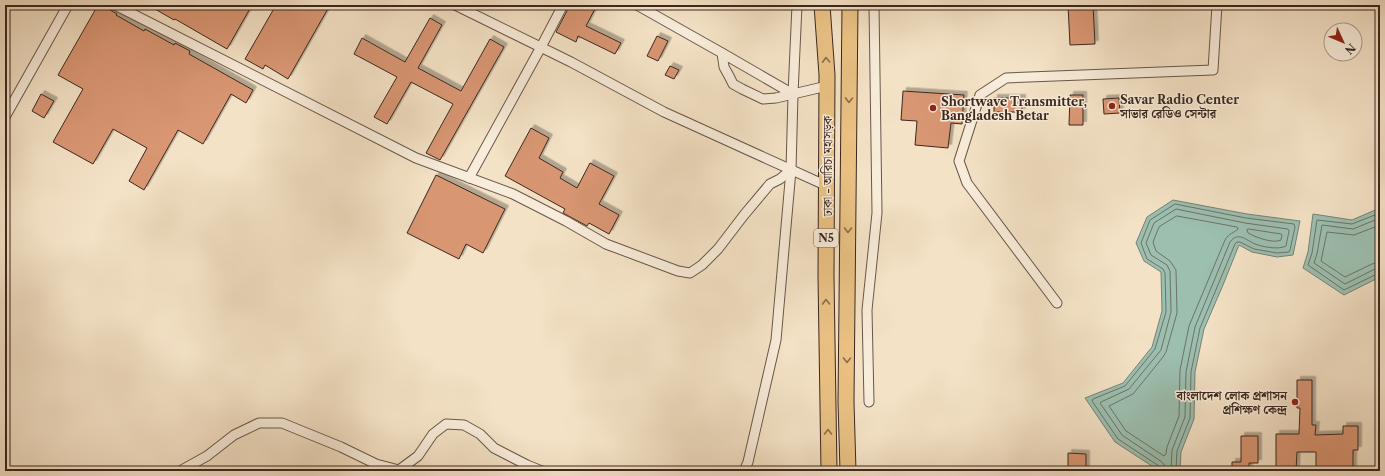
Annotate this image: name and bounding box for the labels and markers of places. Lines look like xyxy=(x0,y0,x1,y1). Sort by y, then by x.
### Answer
place label: Savar Radio Center সাভার রেডিও সেন্টার xyxy=(1119,92,1239,121)
place label: Shortwave Transmitter, Bangladesh Betar xyxy=(941,94,1087,123)
marker: Savar Radio Center সাভার রেডিও সেন্টার xyxy=(1107,101,1117,111)
marker: Shortwave Transmitter, Bangladesh Betar xyxy=(928,103,938,113)
place label: বাংলাদেশ লোক প্রশাসন প্রশিক্ষণ কেন্দ্র xyxy=(1175,388,1288,417)
marker: বাংলাদেশ লোক প্রশাসন প্রশিক্ষণ কেন্দ্র xyxy=(1290,397,1300,407)

